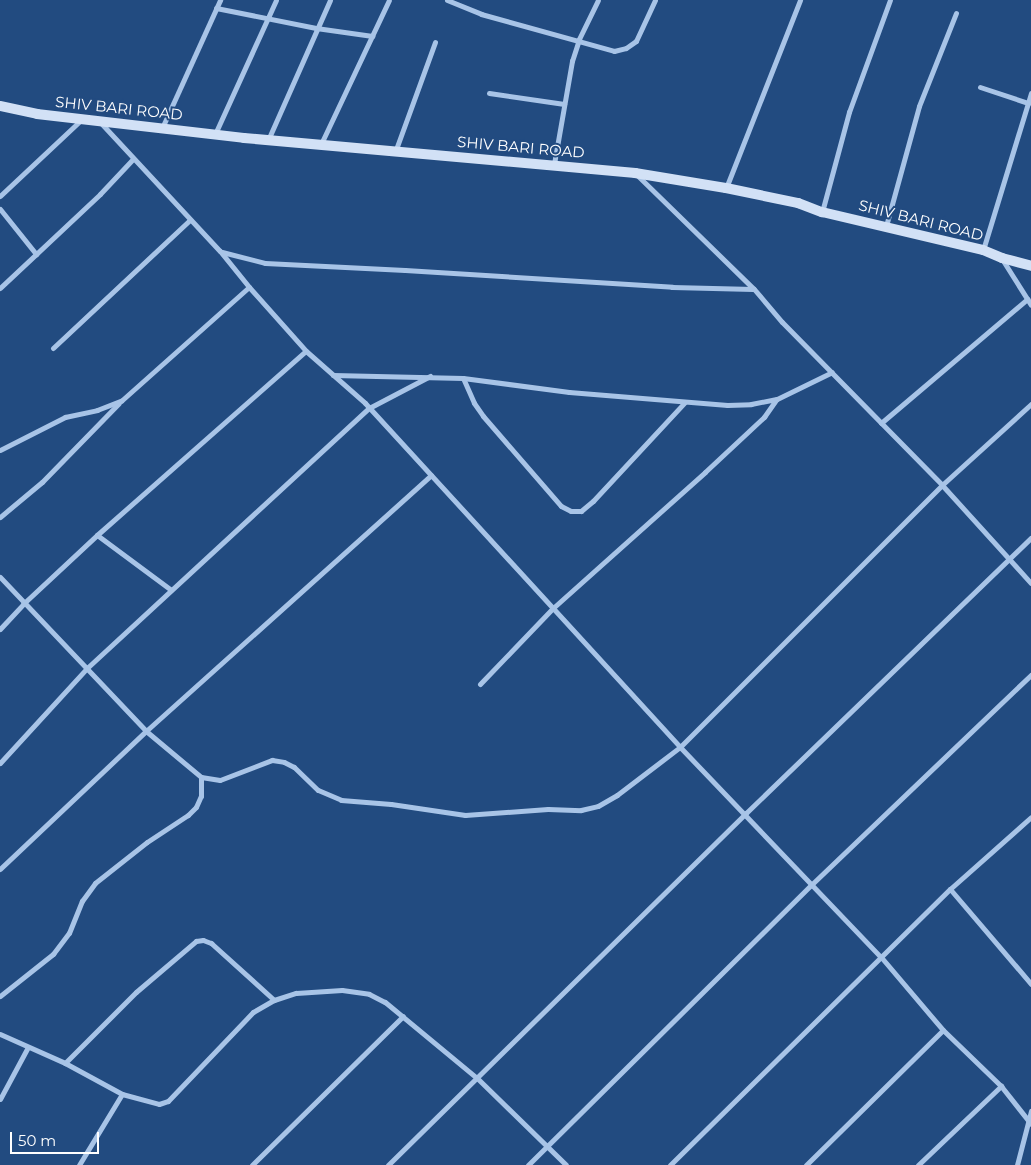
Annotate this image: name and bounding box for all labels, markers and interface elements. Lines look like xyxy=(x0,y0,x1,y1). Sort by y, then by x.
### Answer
street label: SHIV BARI ROAD xyxy=(54,92,184,124)
street label: SHIV BARI ROAD xyxy=(457,132,585,162)
street label: SHIV BARI ROAD xyxy=(857,196,985,244)
scale bar xyxy=(12,1122,101,1154)
text: 50 m xyxy=(18,1131,56,1150)

